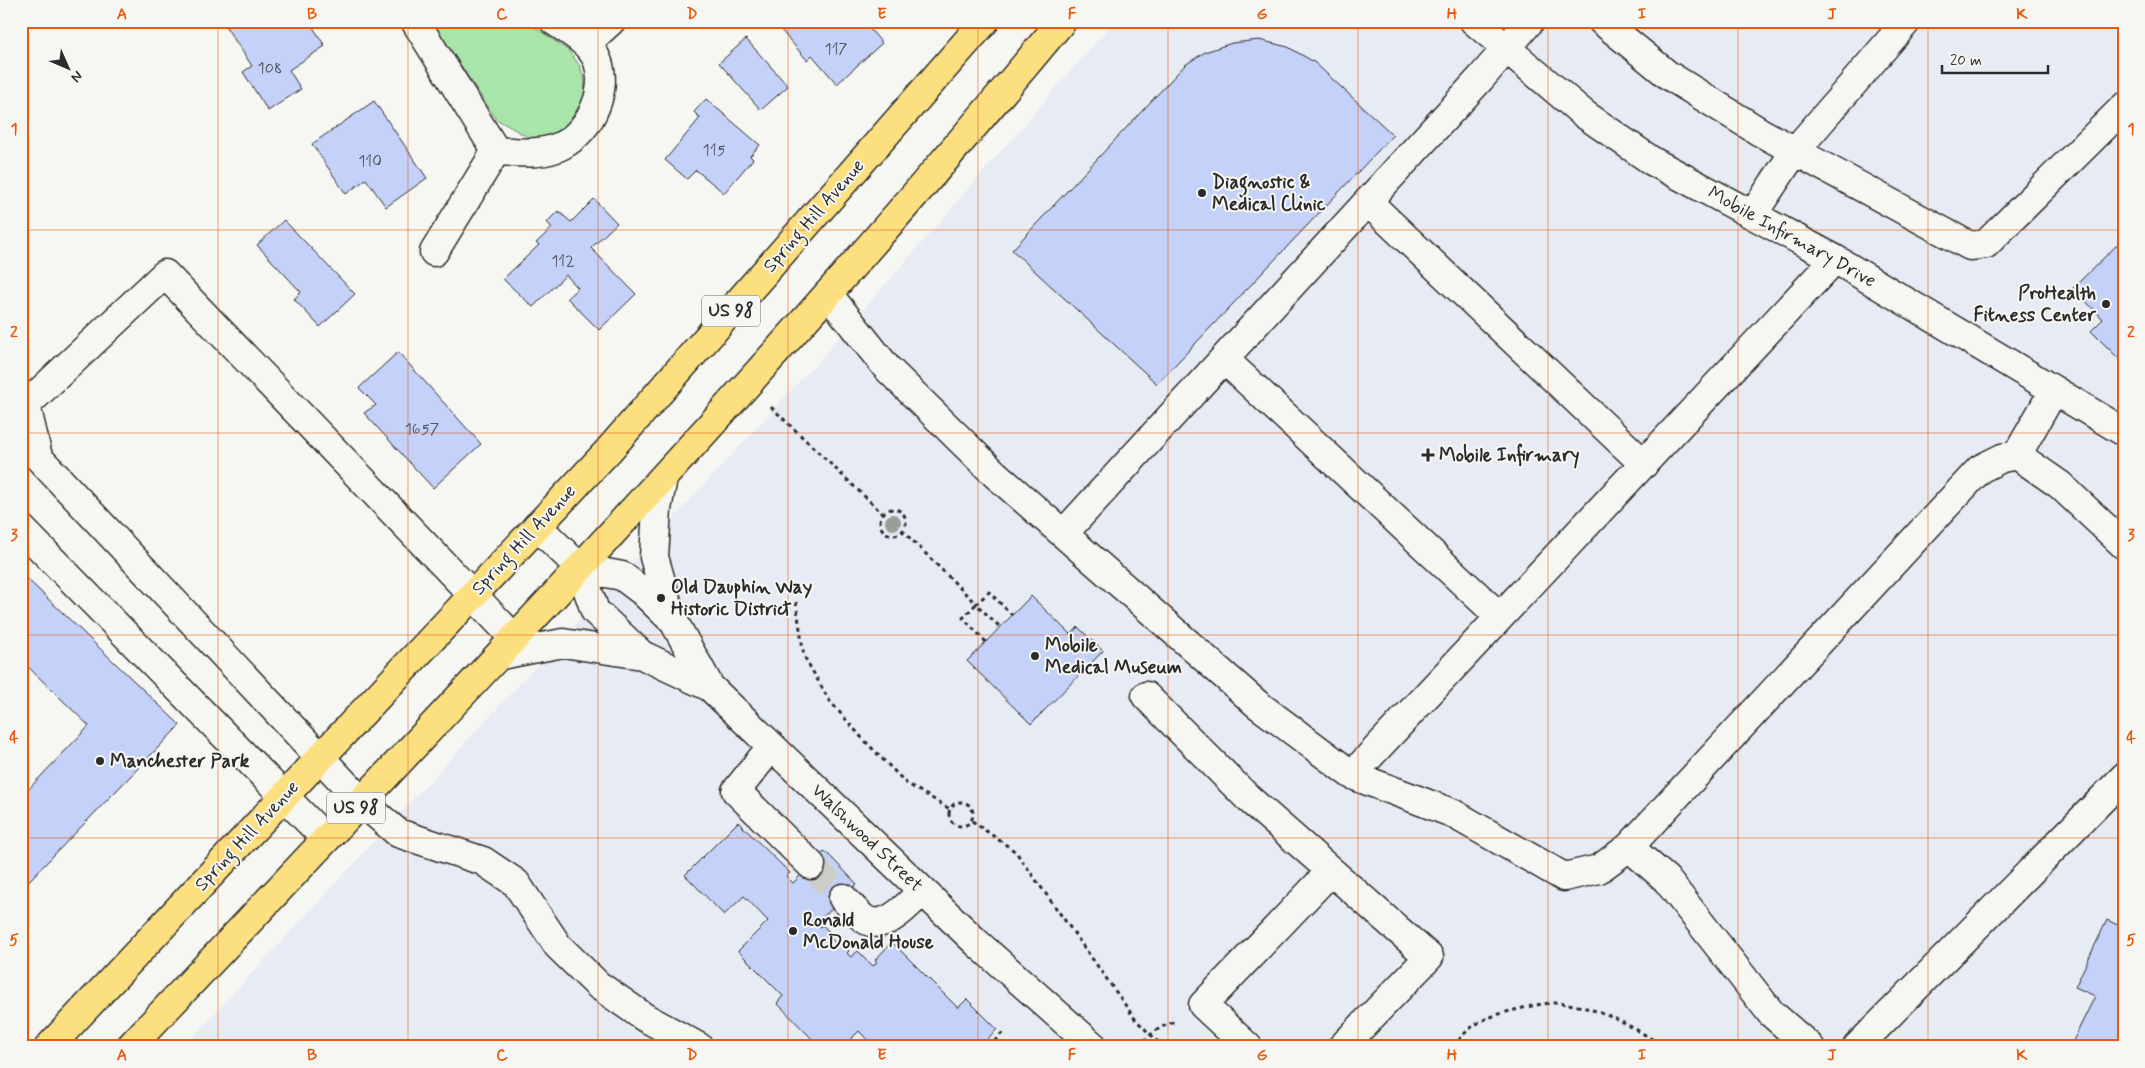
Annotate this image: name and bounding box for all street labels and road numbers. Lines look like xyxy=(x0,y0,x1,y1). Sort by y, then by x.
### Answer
street label: Spring Hill Avenue xyxy=(758,154,872,280)
street label: Mobile Infirmary Drive xyxy=(1703,180,1881,295)
road number: US 98 xyxy=(702,296,760,326)
street label: Spring Hill Avenue xyxy=(466,479,584,603)
street label: Spring Hill Avenue xyxy=(189,775,307,899)
street label: Walshwood Street xyxy=(806,778,928,898)
road number: US 98 xyxy=(327,792,385,824)

